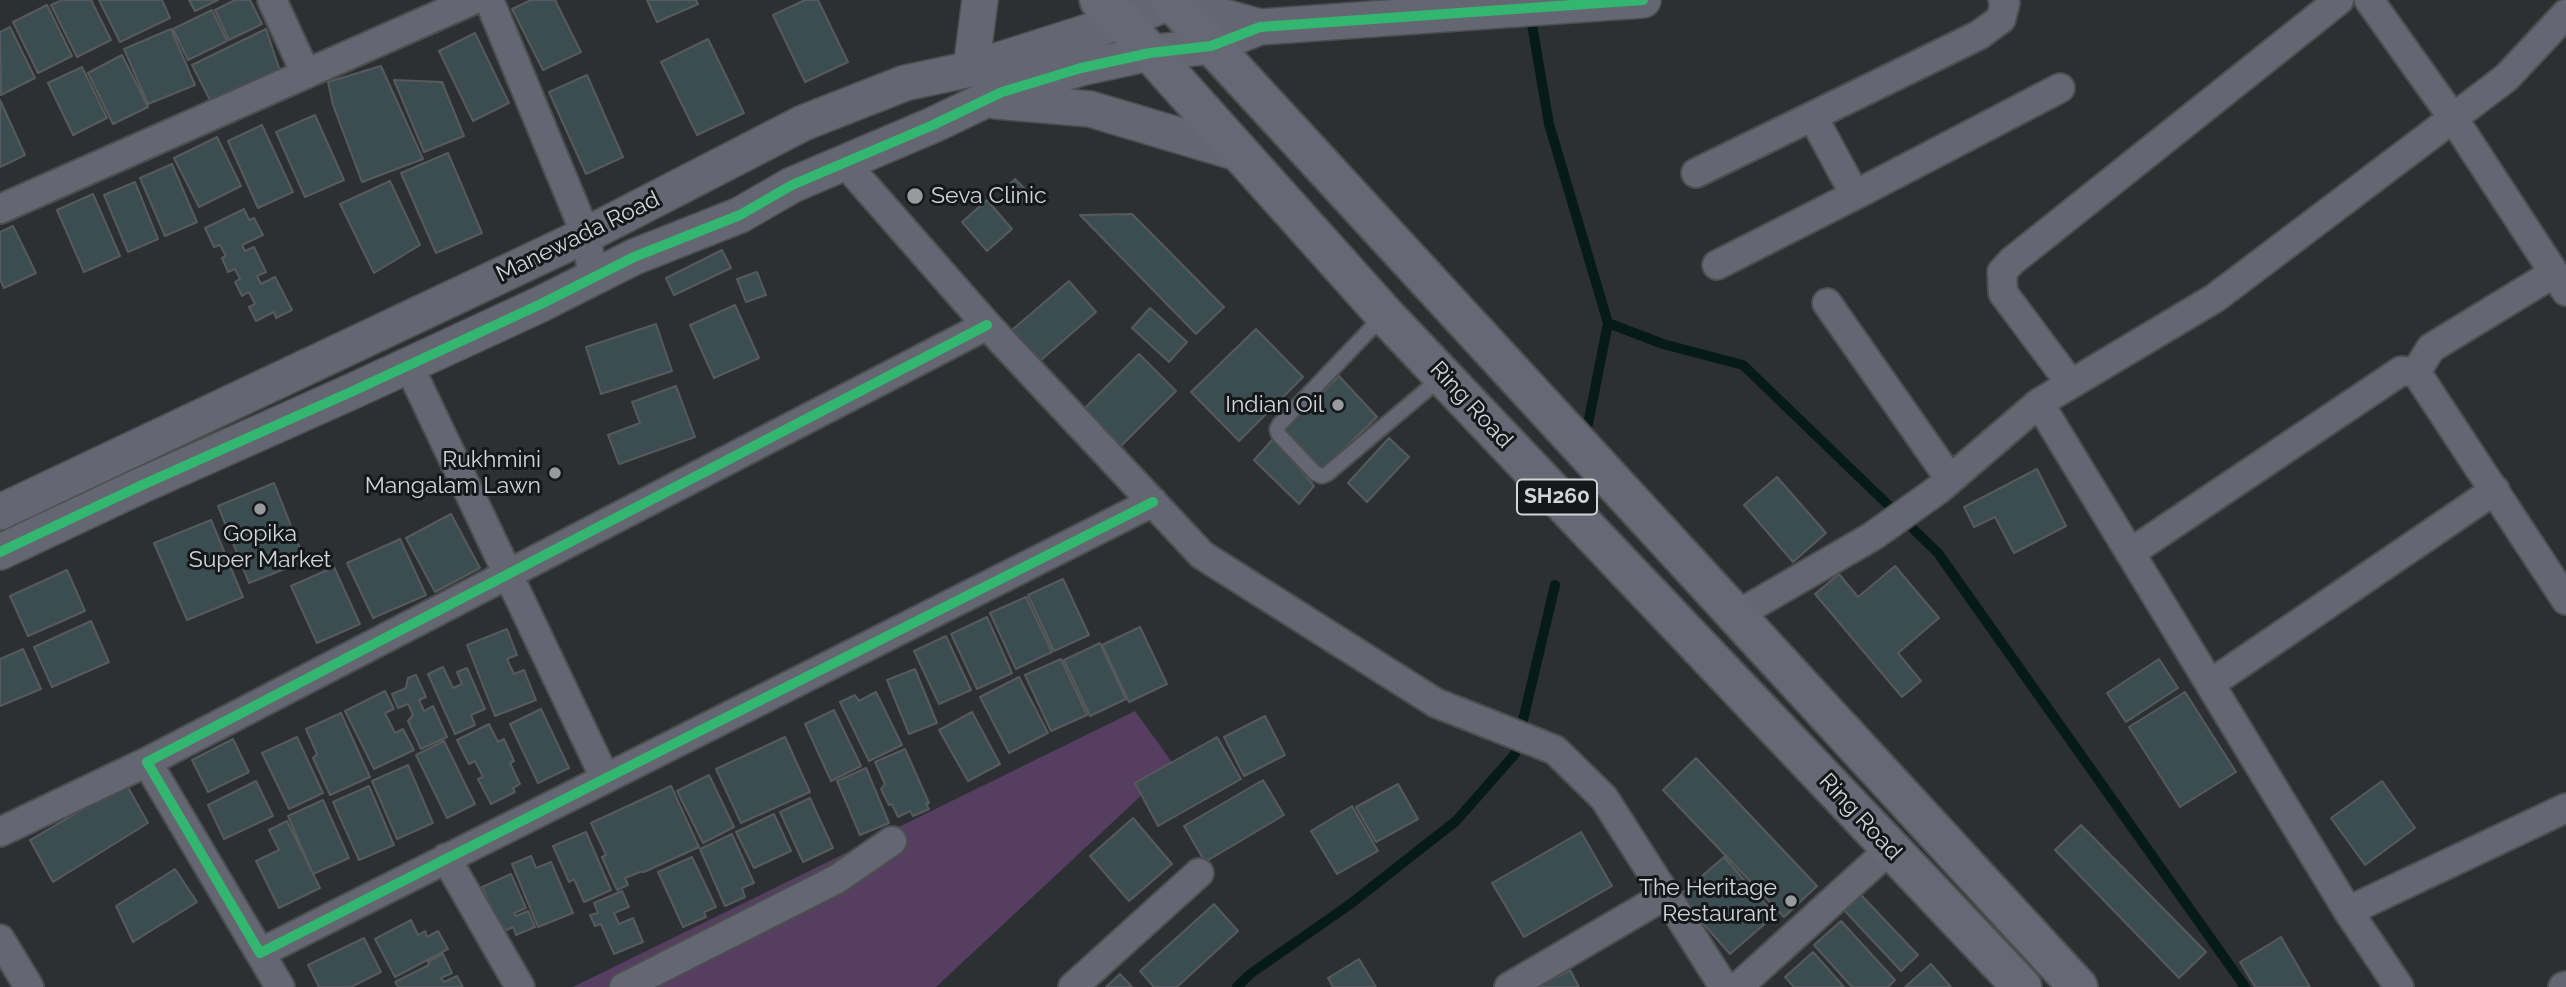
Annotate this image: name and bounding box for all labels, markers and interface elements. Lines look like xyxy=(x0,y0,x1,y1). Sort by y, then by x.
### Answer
place label: Seva Clinic xyxy=(931,182,1047,210)
street label: Manewada Road xyxy=(492,186,664,288)
marker: Seva Clinic xyxy=(905,186,925,206)
street label: Ring Road xyxy=(1424,356,1518,454)
place label: Indian Oil xyxy=(1225,391,1324,419)
marker: Indian Oil xyxy=(1330,397,1346,413)
place label: Rukhmini Mangalam Lawn xyxy=(365,446,541,500)
marker: Rukhmini Mangalam Lawn xyxy=(547,465,563,481)
road number: SH260 xyxy=(1517,480,1597,514)
marker: Gopika Super Market xyxy=(252,501,268,517)
place label: Gopika Super Market xyxy=(189,520,331,574)
street label: Ring Road xyxy=(1813,768,1907,866)
place label: The Heritage Restaurant xyxy=(1639,874,1777,928)
marker: The Heritage Restaurant xyxy=(1783,893,1799,909)

